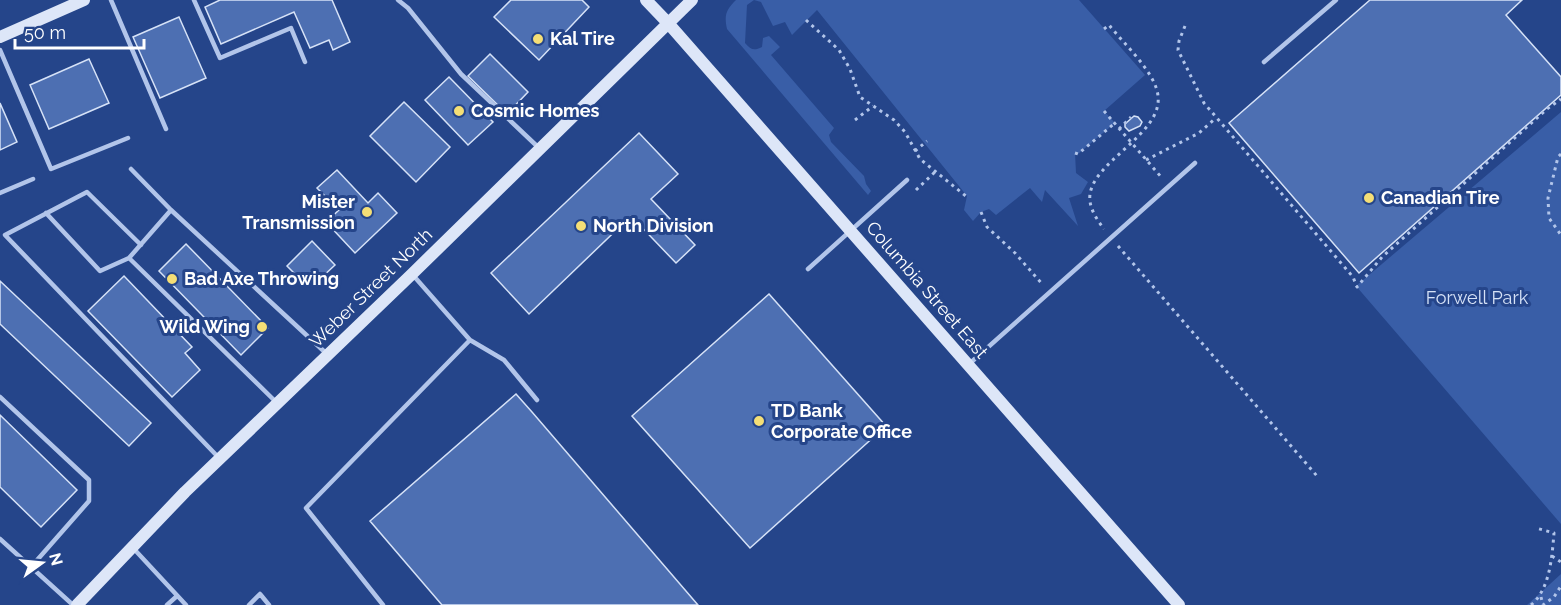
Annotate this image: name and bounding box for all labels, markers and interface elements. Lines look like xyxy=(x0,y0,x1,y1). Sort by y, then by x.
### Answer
scale bar xyxy=(15,12,144,50)
text: 50 m xyxy=(24,22,66,43)
place label: Kal Tire xyxy=(550,28,615,49)
marker: Kal Tire xyxy=(531,32,545,46)
place label: Cosmic Homes xyxy=(471,100,600,121)
marker: Cosmic Homes xyxy=(452,104,466,118)
place label: Canadian Tire xyxy=(1381,187,1500,208)
place label: Mister Transmission xyxy=(242,191,355,233)
marker: Canadian Tire xyxy=(1362,191,1376,205)
marker: Mister Transmission xyxy=(360,205,374,219)
place label: North Division xyxy=(593,215,714,236)
street label: Columbia Street East xyxy=(862,217,993,362)
marker: North Division xyxy=(574,219,588,233)
street label: Weber Street North xyxy=(305,224,436,352)
place label: Bad Axe Throwing xyxy=(184,268,339,289)
marker: Bad Axe Throwing xyxy=(165,272,179,286)
park label: Forwell Park xyxy=(1426,287,1529,308)
place label: Wild Wing xyxy=(160,316,250,337)
marker: Wild Wing xyxy=(255,320,269,334)
place label: TD Bank Corporate Office xyxy=(771,400,912,442)
marker: TD Bank Corporate Office xyxy=(752,414,766,428)
north arrow xyxy=(12,533,72,593)
text: N xyxy=(45,551,67,568)

